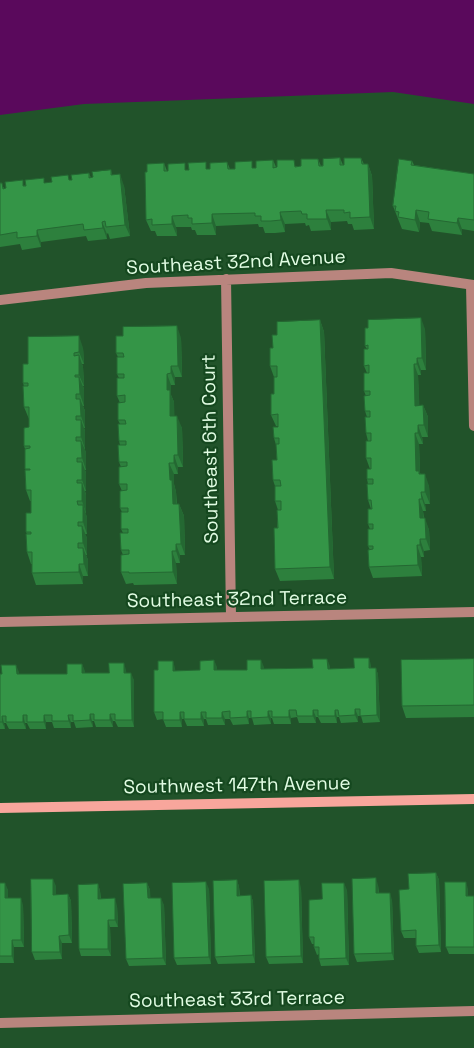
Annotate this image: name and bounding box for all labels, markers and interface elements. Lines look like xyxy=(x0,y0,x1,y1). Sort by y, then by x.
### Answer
street label: Southeast 32nd Avenue xyxy=(126,246,346,280)
street label: Southeast 6th Court xyxy=(198,354,224,544)
street label: Southeast 32nd Terrace xyxy=(127,587,347,613)
street label: Southwest 147th Avenue xyxy=(123,773,351,799)
street label: Southeast 33rd Terrace xyxy=(129,987,345,1013)

